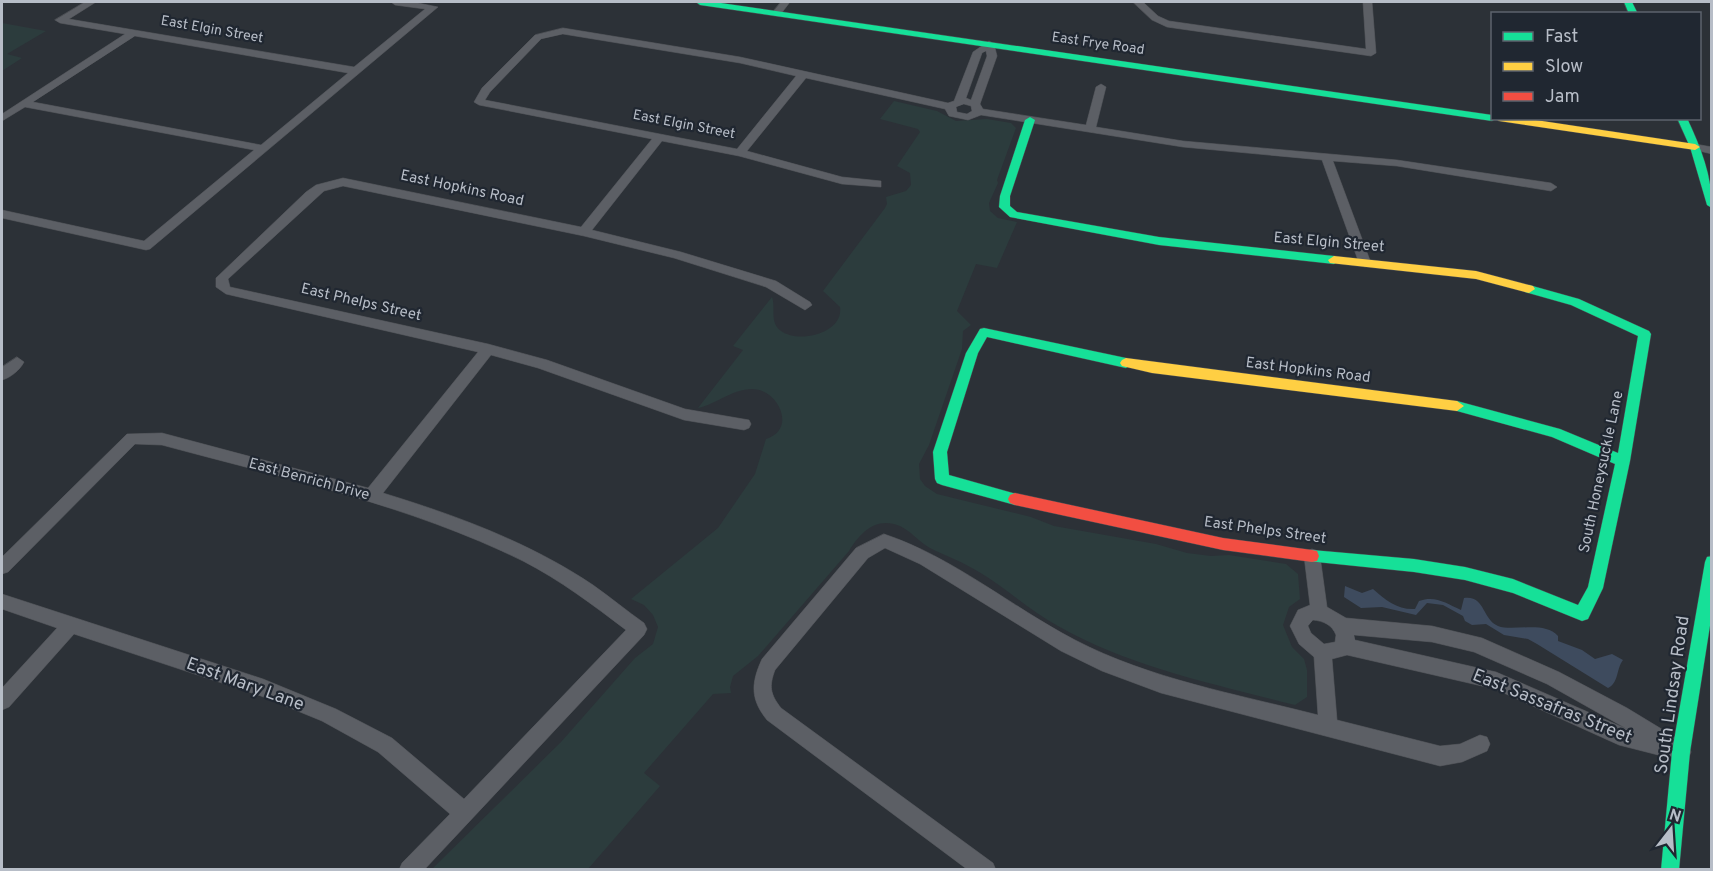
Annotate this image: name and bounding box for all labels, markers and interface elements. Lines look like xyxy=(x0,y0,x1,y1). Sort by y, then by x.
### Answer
legend xyxy=(1491,12,1701,120)
street label: East Elgin Street xyxy=(159,13,265,47)
text: Fast xyxy=(1545,26,1578,49)
street label: East Frye Road xyxy=(1050,29,1146,59)
text: Slow xyxy=(1545,56,1583,79)
text: Jam xyxy=(1545,86,1580,109)
street label: East Elgin Street xyxy=(631,107,737,143)
street label: East Hopkins Road xyxy=(399,167,525,211)
street label: East Elgin Street xyxy=(1273,229,1385,257)
street label: East Phelps Street xyxy=(299,280,423,326)
street label: East Hopkins Road xyxy=(1244,354,1372,388)
street label: South Honeysuckle Lane xyxy=(1576,389,1628,555)
street label: East Benrich Drive xyxy=(247,455,371,505)
street label: East Phelps Street xyxy=(1203,513,1327,549)
street label: South Lindsay Road xyxy=(1650,614,1696,776)
street label: East Mary Lane xyxy=(183,653,307,717)
street label: East Sassafras Street xyxy=(1469,664,1635,750)
north arrow xyxy=(1641,799,1701,859)
text: N xyxy=(1666,805,1683,828)

